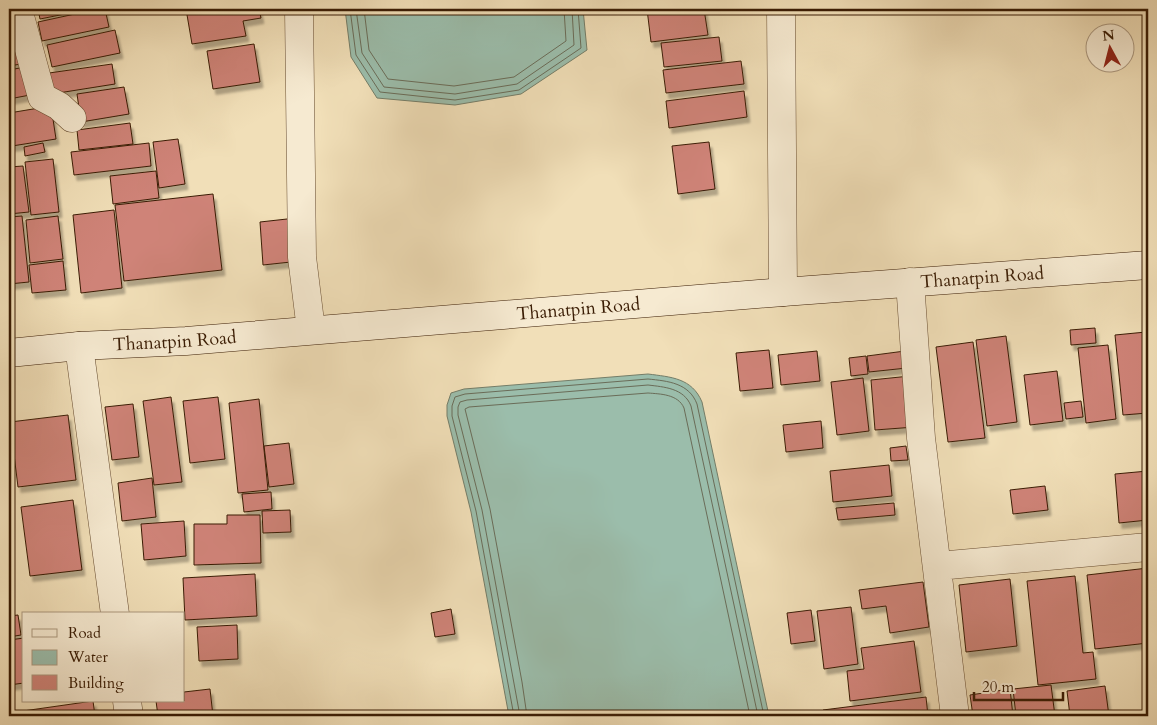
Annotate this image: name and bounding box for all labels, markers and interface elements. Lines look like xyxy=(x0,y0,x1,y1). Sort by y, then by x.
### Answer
north arrow xyxy=(1084,22,1134,72)
text: N xyxy=(1101,25,1116,46)
street label: Thanatpin Road xyxy=(919,261,1045,295)
street label: Thanatpin Road xyxy=(515,292,641,327)
street label: Thanatpin Road xyxy=(112,325,238,357)
legend xyxy=(22,612,185,702)
text: Road xyxy=(68,623,101,643)
text: Water xyxy=(67,647,109,667)
scale bar xyxy=(974,670,1063,702)
text: Building xyxy=(68,673,124,693)
text: 20 m xyxy=(982,677,1014,697)

